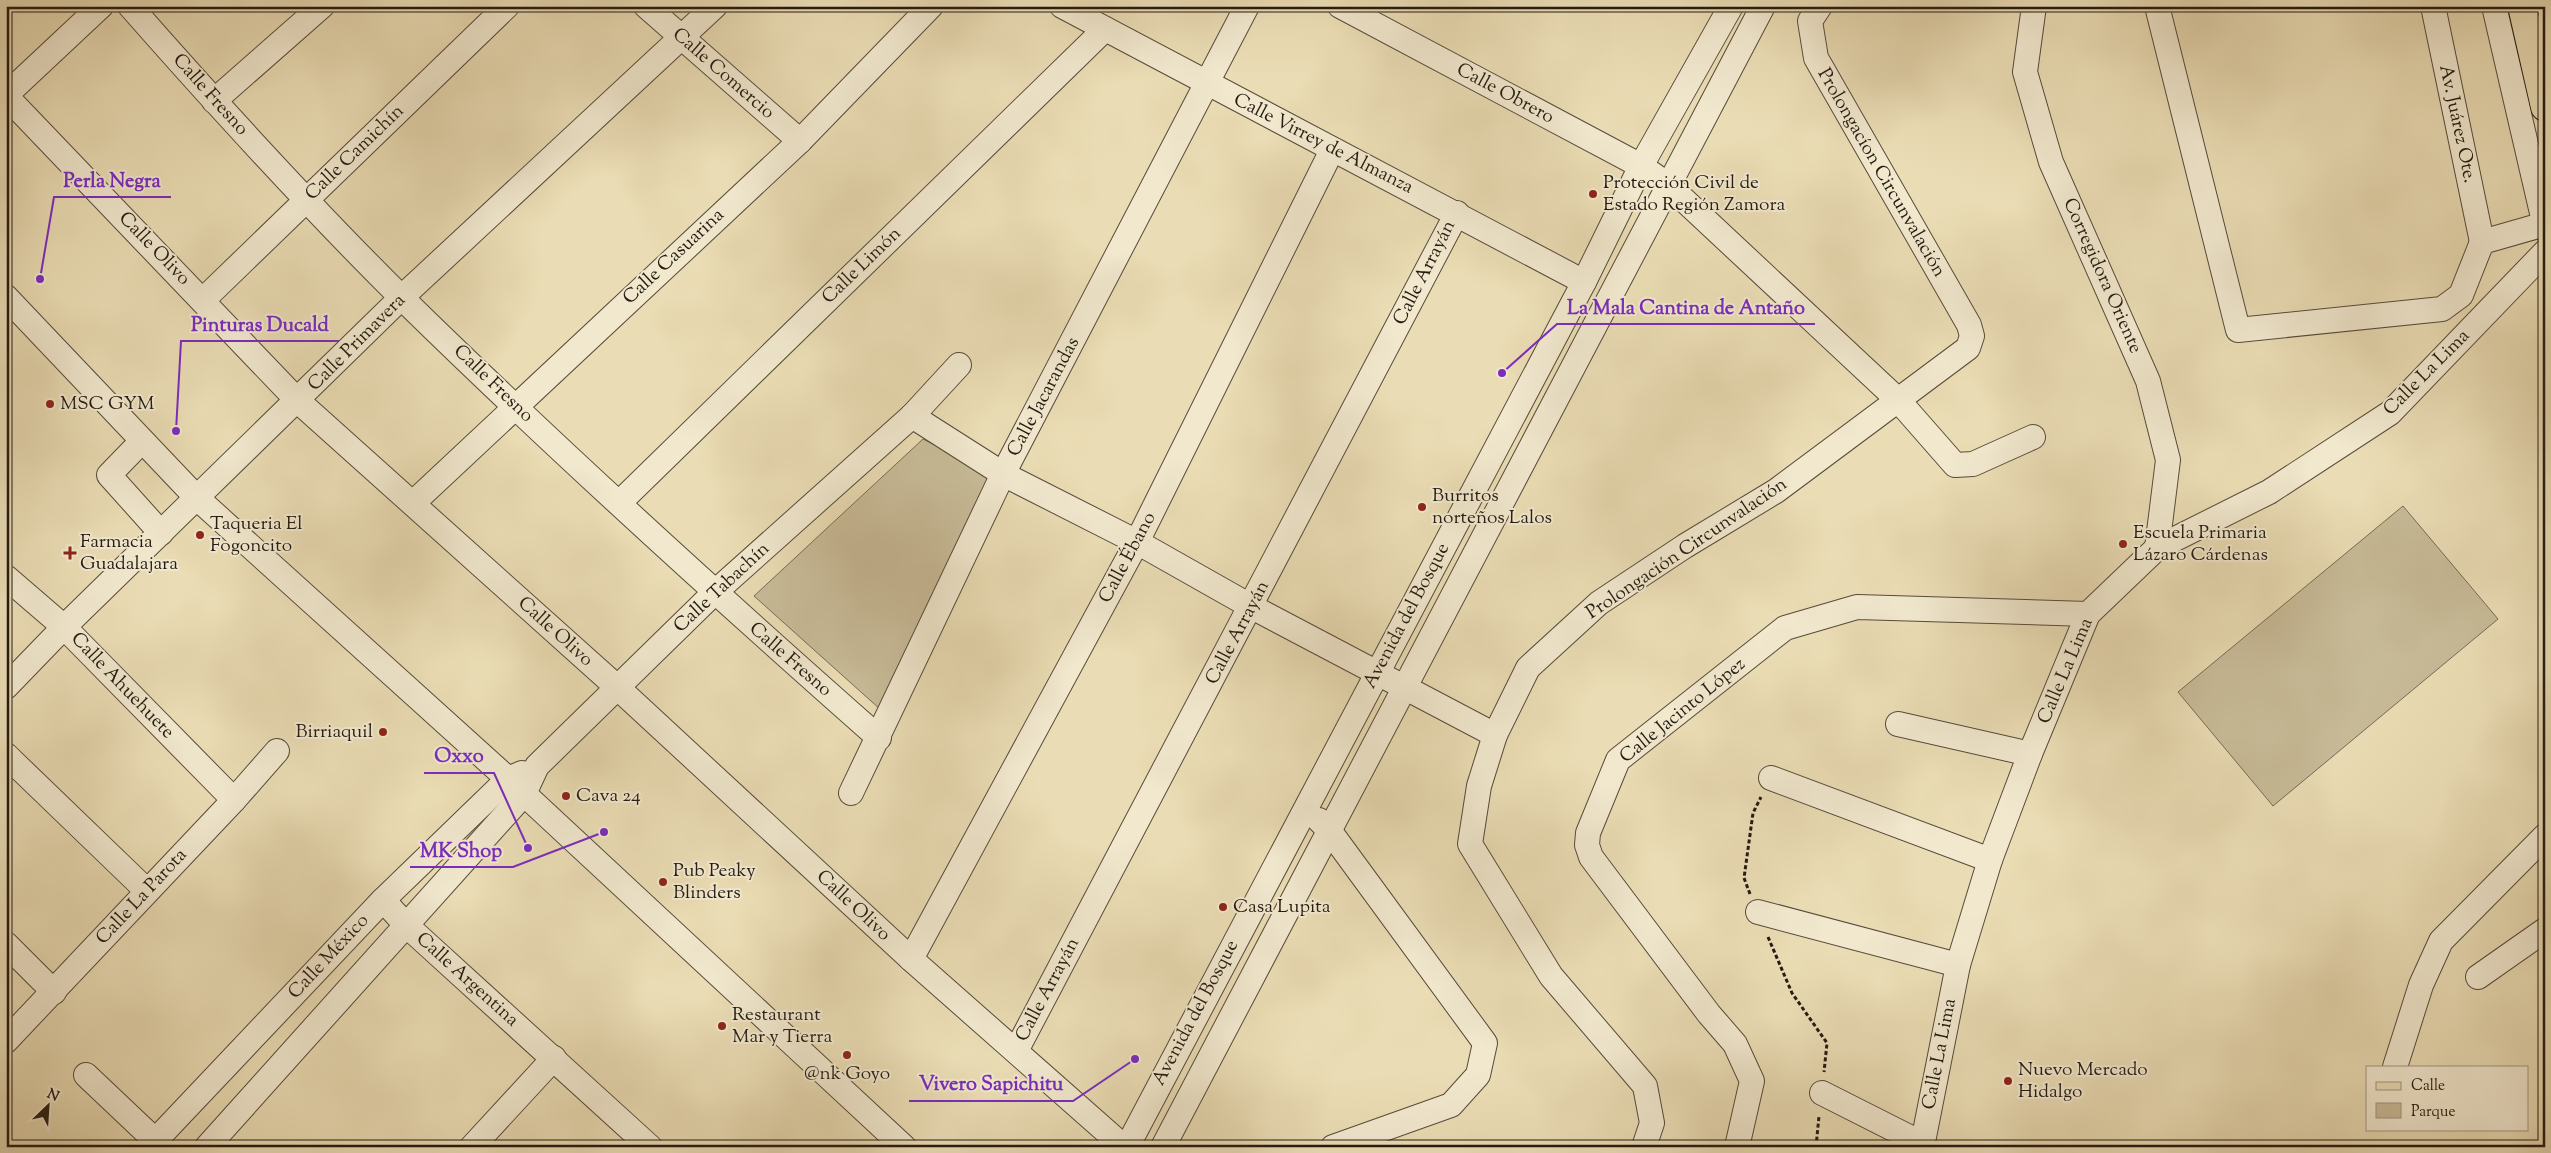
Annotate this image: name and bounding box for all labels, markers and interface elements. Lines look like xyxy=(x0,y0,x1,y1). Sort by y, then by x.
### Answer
street label: Calle Comercio xyxy=(666,22,780,126)
street label: Calle Fresno xyxy=(166,48,254,142)
street label: Calle Obrero xyxy=(1451,57,1559,131)
street label: Av. Juárez Ote. xyxy=(2431,62,2483,186)
street label: Prolongacíon Circunvalación xyxy=(1810,63,1952,283)
street label: Calle Virrey de Almanza xyxy=(1228,87,1418,201)
street label: Calle Camichín xyxy=(300,99,410,207)
callout: Perla Negra xyxy=(54,162,171,197)
text: Perla Negra xyxy=(63,168,162,197)
place label: Protección Civil de Estado Región Zamora xyxy=(1603,170,1786,219)
marker: Protección Civil de Estado Región Zamora xyxy=(1587,188,1599,200)
street label: Corregidora Oriente xyxy=(2056,194,2148,358)
street label: Calle Casuarina xyxy=(617,203,731,311)
street label: Calle Olivo xyxy=(112,206,196,292)
street label: Calle Arrayán xyxy=(1387,216,1463,330)
street label: Calle Limón xyxy=(816,221,908,311)
street label: Calle Primavera xyxy=(302,288,412,398)
callout: La Mala Cantina de Antaño xyxy=(1557,289,1815,324)
text: La Mala Cantina de Antaño xyxy=(1567,295,1805,324)
callout: Pinturas Ducald xyxy=(181,306,339,341)
text: Pinturas Ducald xyxy=(191,312,330,341)
street label: Calle La Lima xyxy=(2378,323,2477,422)
street label: Calle Jacarandas xyxy=(1001,332,1087,462)
street label: Calle Fresno xyxy=(447,339,539,429)
place label: MSC GYM xyxy=(60,391,155,418)
marker: MSC GYM xyxy=(44,398,56,410)
street label: Prolongación Circunvalación xyxy=(1581,471,1793,627)
place label: Burritos norteños Lalos xyxy=(1432,483,1552,532)
marker: Burritos norteños Lalos xyxy=(1416,501,1428,513)
street label: Calle Ébano xyxy=(1093,508,1163,608)
place label: Taqueria El Fogoncito xyxy=(210,511,303,560)
place label: Escuela Primaria Lázaro Cárdenas xyxy=(2133,520,2268,569)
place label: Farmacia Guadalajara xyxy=(80,529,178,578)
marker: Taqueria El Fogoncito xyxy=(194,529,206,541)
street label: Calle Tabachín xyxy=(668,536,776,640)
street label: Avenida del Bosque xyxy=(1357,538,1457,694)
marker: Escuela Primaria Lázaro Cárdenas xyxy=(2117,538,2129,550)
marker: Farmacia Guadalajara xyxy=(64,547,76,559)
street label: Calle Arrayán xyxy=(1199,576,1277,690)
street label: Calle Olivo xyxy=(511,591,599,673)
street label: Calle La Lima xyxy=(2032,614,2101,728)
street label: Calle Fresno xyxy=(743,616,837,704)
street label: Calle Ahuehuete xyxy=(64,627,180,746)
street label: Calle Jacinto López xyxy=(1614,652,1752,770)
place label: Birriaquil xyxy=(296,719,373,746)
marker: Birriaquil xyxy=(377,726,389,738)
callout: Oxxo xyxy=(424,738,494,773)
text: Oxxo xyxy=(434,743,484,772)
place label: Cava 24 xyxy=(576,783,641,810)
marker: Cava 24 xyxy=(560,790,572,802)
callout: MK Shop xyxy=(410,832,513,867)
text: MK Shop xyxy=(420,838,502,867)
street label: Calle La Parota xyxy=(90,843,194,951)
place label: Pub Peaky Blinders xyxy=(673,858,756,907)
street label: Calle Olivo xyxy=(810,864,896,948)
marker: Pub Peaky Blinders xyxy=(657,876,669,888)
place label: Casa Lupita xyxy=(1233,894,1331,921)
marker: Casa Lupita xyxy=(1217,901,1229,913)
street label: Calle México xyxy=(282,908,376,1006)
street label: Calle Argentina xyxy=(410,926,525,1034)
street label: Calle Arrayán xyxy=(1009,933,1087,1047)
street label: Avenida del Bosque xyxy=(1146,935,1246,1091)
street label: Calle La Lima xyxy=(1916,996,1964,1112)
place label: Restaurant Mar y Tierra xyxy=(732,1002,832,1051)
marker: Restaurant Mar y Tierra xyxy=(716,1020,728,1032)
marker: @nk Goyo xyxy=(841,1049,853,1061)
place label: Nuevo Mercado Hidalgo xyxy=(2018,1057,2148,1106)
place label: @nk Goyo xyxy=(804,1061,890,1088)
callout: Vivero Sapichitu xyxy=(909,1066,1073,1101)
legend xyxy=(2366,1066,2528,1130)
text: Vivero Sapichitu xyxy=(919,1071,1064,1100)
marker: Nuevo Mercado Hidalgo xyxy=(2002,1075,2014,1087)
text: Calle xyxy=(2411,1076,2445,1097)
north arrow xyxy=(22,1080,72,1130)
text: N xyxy=(43,1085,62,1107)
text: Parque xyxy=(2411,1102,2455,1123)

